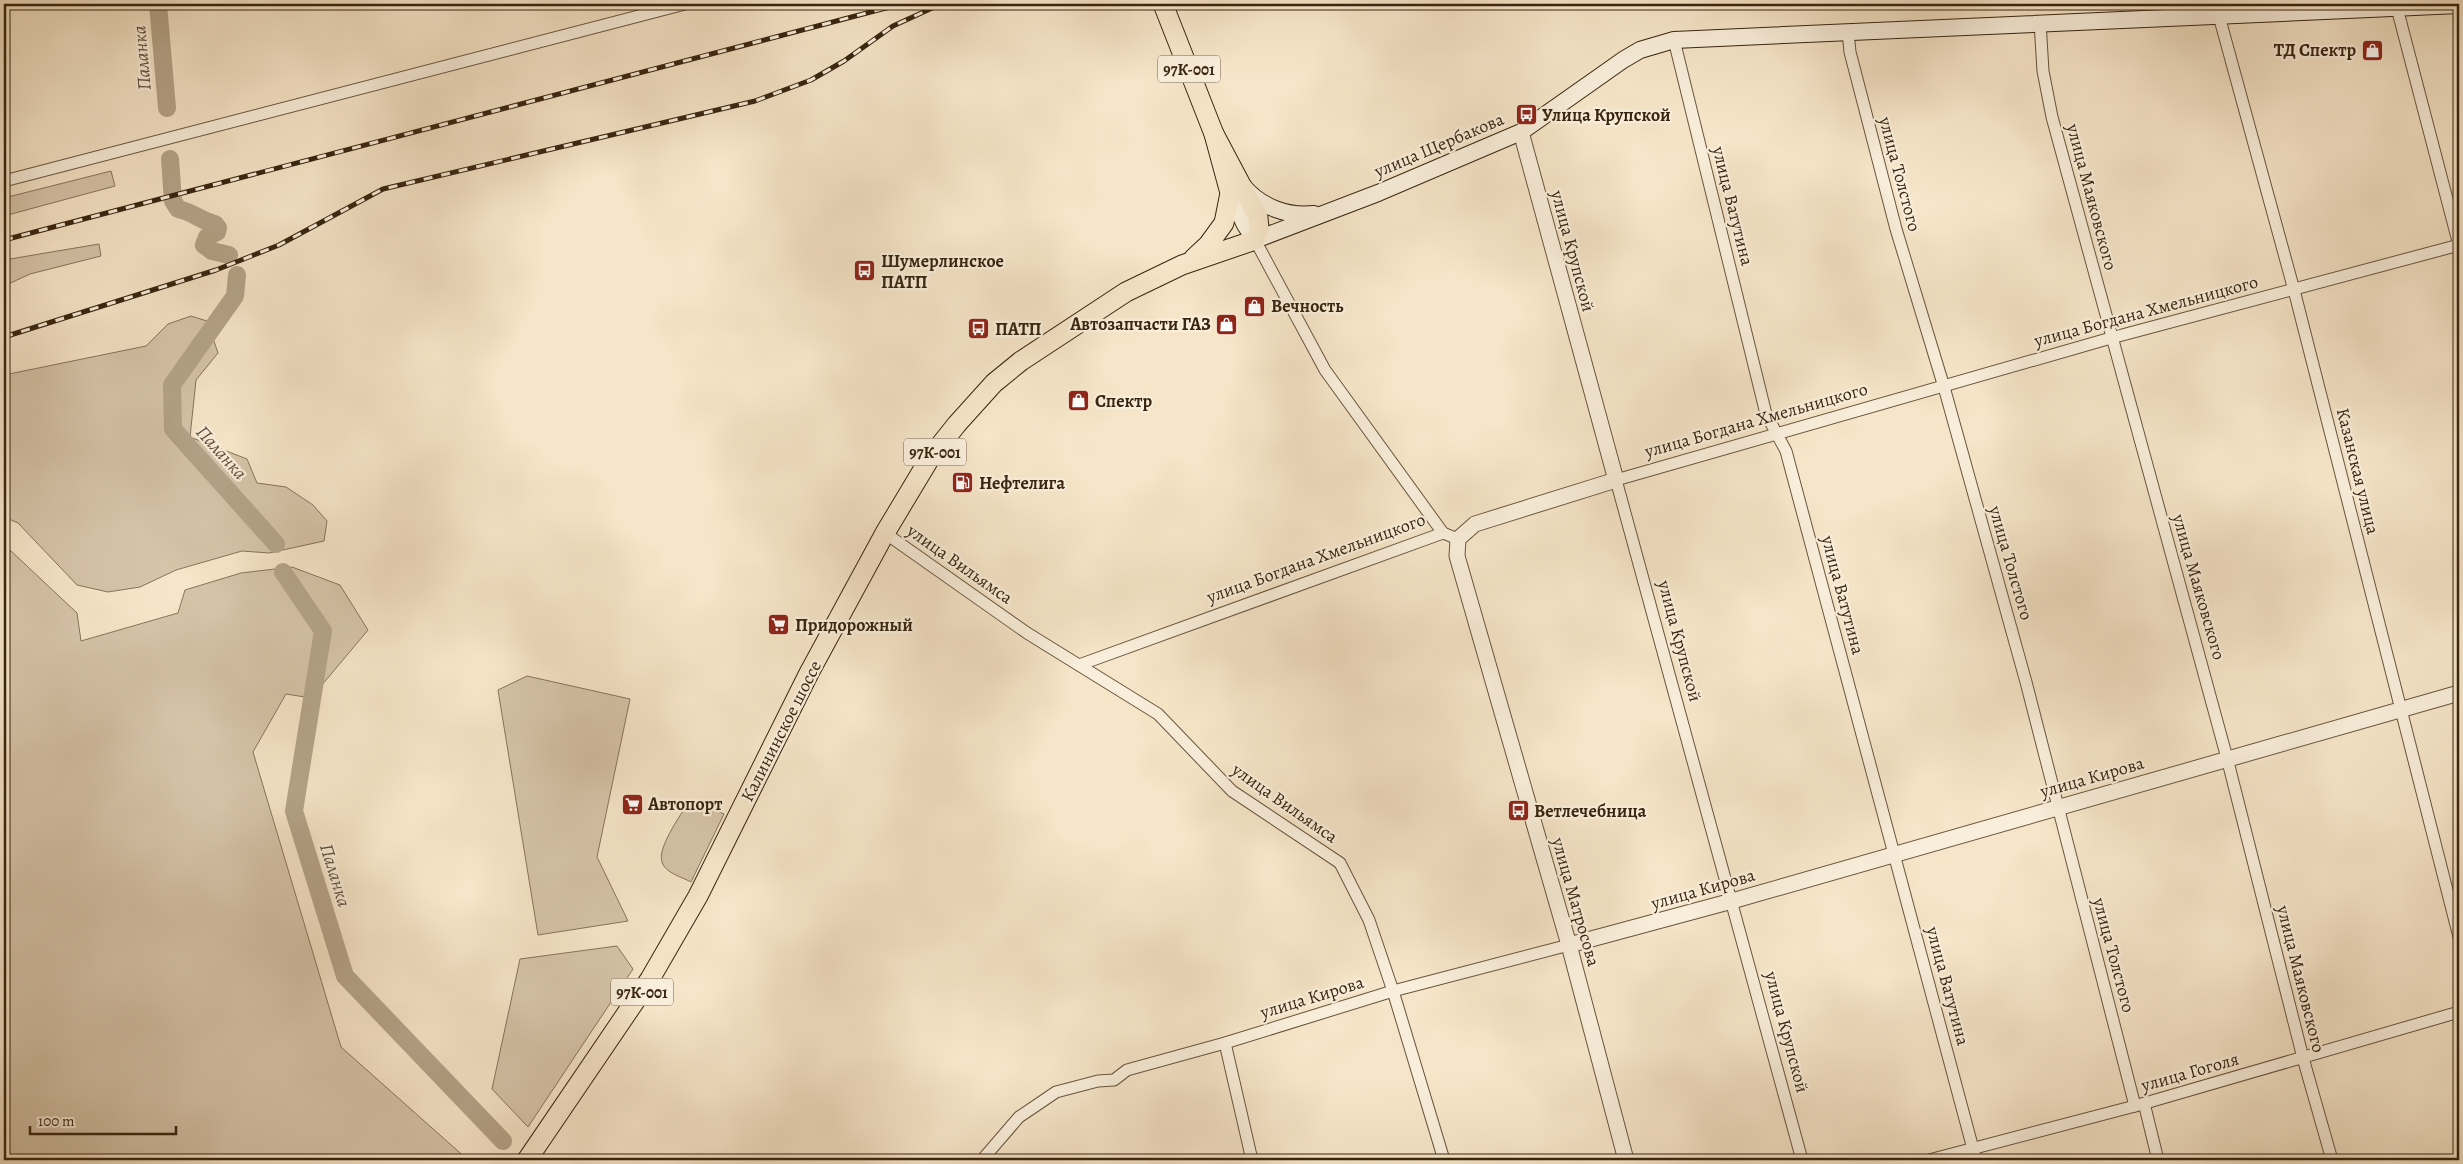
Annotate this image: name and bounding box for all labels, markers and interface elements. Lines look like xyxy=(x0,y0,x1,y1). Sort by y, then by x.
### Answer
water label: Паланка xyxy=(126,24,158,92)
place label: ТД Спектр xyxy=(2274,38,2356,62)
shop icon: ТД Спектр xyxy=(2360,38,2384,62)
road number: 97К-001 xyxy=(1158,56,1220,82)
bus stop icon: Улица Крупской xyxy=(1514,103,1538,127)
place label: Улица Крупской xyxy=(1542,103,1671,127)
street label: улица Щербакова xyxy=(1370,107,1508,183)
street label: улица Толстого xyxy=(1873,113,1927,234)
street label: улица Маяковского xyxy=(2061,120,2123,273)
street label: улица Ватутина xyxy=(1706,143,1760,269)
street label: улица Крупской xyxy=(1545,187,1601,314)
place label: Шумерлинское ПАТП xyxy=(881,249,1004,294)
bus stop icon: Шумерлинское ПАТП xyxy=(853,259,877,283)
street label: улица Богдана Хмельницкого xyxy=(2030,270,2261,353)
shop icon: Вечность xyxy=(1243,294,1267,318)
place label: Вечность xyxy=(1271,294,1344,318)
place label: Автозапчасти ГАЗ xyxy=(1069,312,1211,336)
shop icon: Автозапчасти ГАЗ xyxy=(1215,312,1239,336)
bus stop icon: ПАТП xyxy=(967,317,991,341)
place label: ПАТП xyxy=(995,317,1042,341)
street label: улица Богдана Хмельницкого xyxy=(1641,377,1870,464)
shop icon: Спектр xyxy=(1067,389,1091,413)
place label: Спектр xyxy=(1095,389,1152,413)
street label: Казанская улица xyxy=(2331,405,2385,537)
water label: Паланка xyxy=(190,420,253,486)
road number: 97К-001 xyxy=(904,438,966,466)
fuel station icon: Нефтелига xyxy=(951,471,975,495)
place label: Нефтелига xyxy=(979,471,1065,495)
street label: улица Толстого xyxy=(1983,502,2039,623)
street label: улица Богдана Хмельницкого xyxy=(1202,507,1429,609)
street label: улица Маяковского xyxy=(2166,510,2231,663)
street label: улица Вильямса xyxy=(901,518,1018,610)
street label: улица Ватутина xyxy=(1815,532,1871,658)
street label: улица Крупской xyxy=(1652,577,1708,704)
supermarket icon: Придорожный xyxy=(767,613,791,637)
place label: Придорожный xyxy=(795,613,913,637)
street label: Калининское шоссе xyxy=(735,656,827,806)
street label: улица Кирова xyxy=(2036,751,2147,804)
street label: улица Вильямса xyxy=(1226,757,1343,849)
supermarket icon: Автопорт xyxy=(620,792,644,816)
place label: Автопорт xyxy=(647,792,722,816)
bus stop icon: Ветлечебница xyxy=(1506,799,1530,823)
place label: Ветлечебница xyxy=(1534,799,1647,823)
street label: улица Матросова xyxy=(1546,834,1606,970)
water label: Паланка xyxy=(313,840,357,910)
street label: улица Кирова xyxy=(1647,863,1758,916)
street label: улица Толстого xyxy=(2087,894,2141,1015)
street label: улица Маяковского xyxy=(2271,902,2331,1055)
street label: улица Ватутина xyxy=(1920,923,1976,1049)
street label: улица Крупской xyxy=(1759,968,1815,1095)
street label: улица Кирова xyxy=(1256,970,1367,1024)
road number: 97К-001 xyxy=(611,979,673,1006)
street label: улица Гоголя xyxy=(2137,1047,2242,1098)
scale bar xyxy=(30,1104,176,1136)
text: 100 m xyxy=(38,1111,75,1131)

